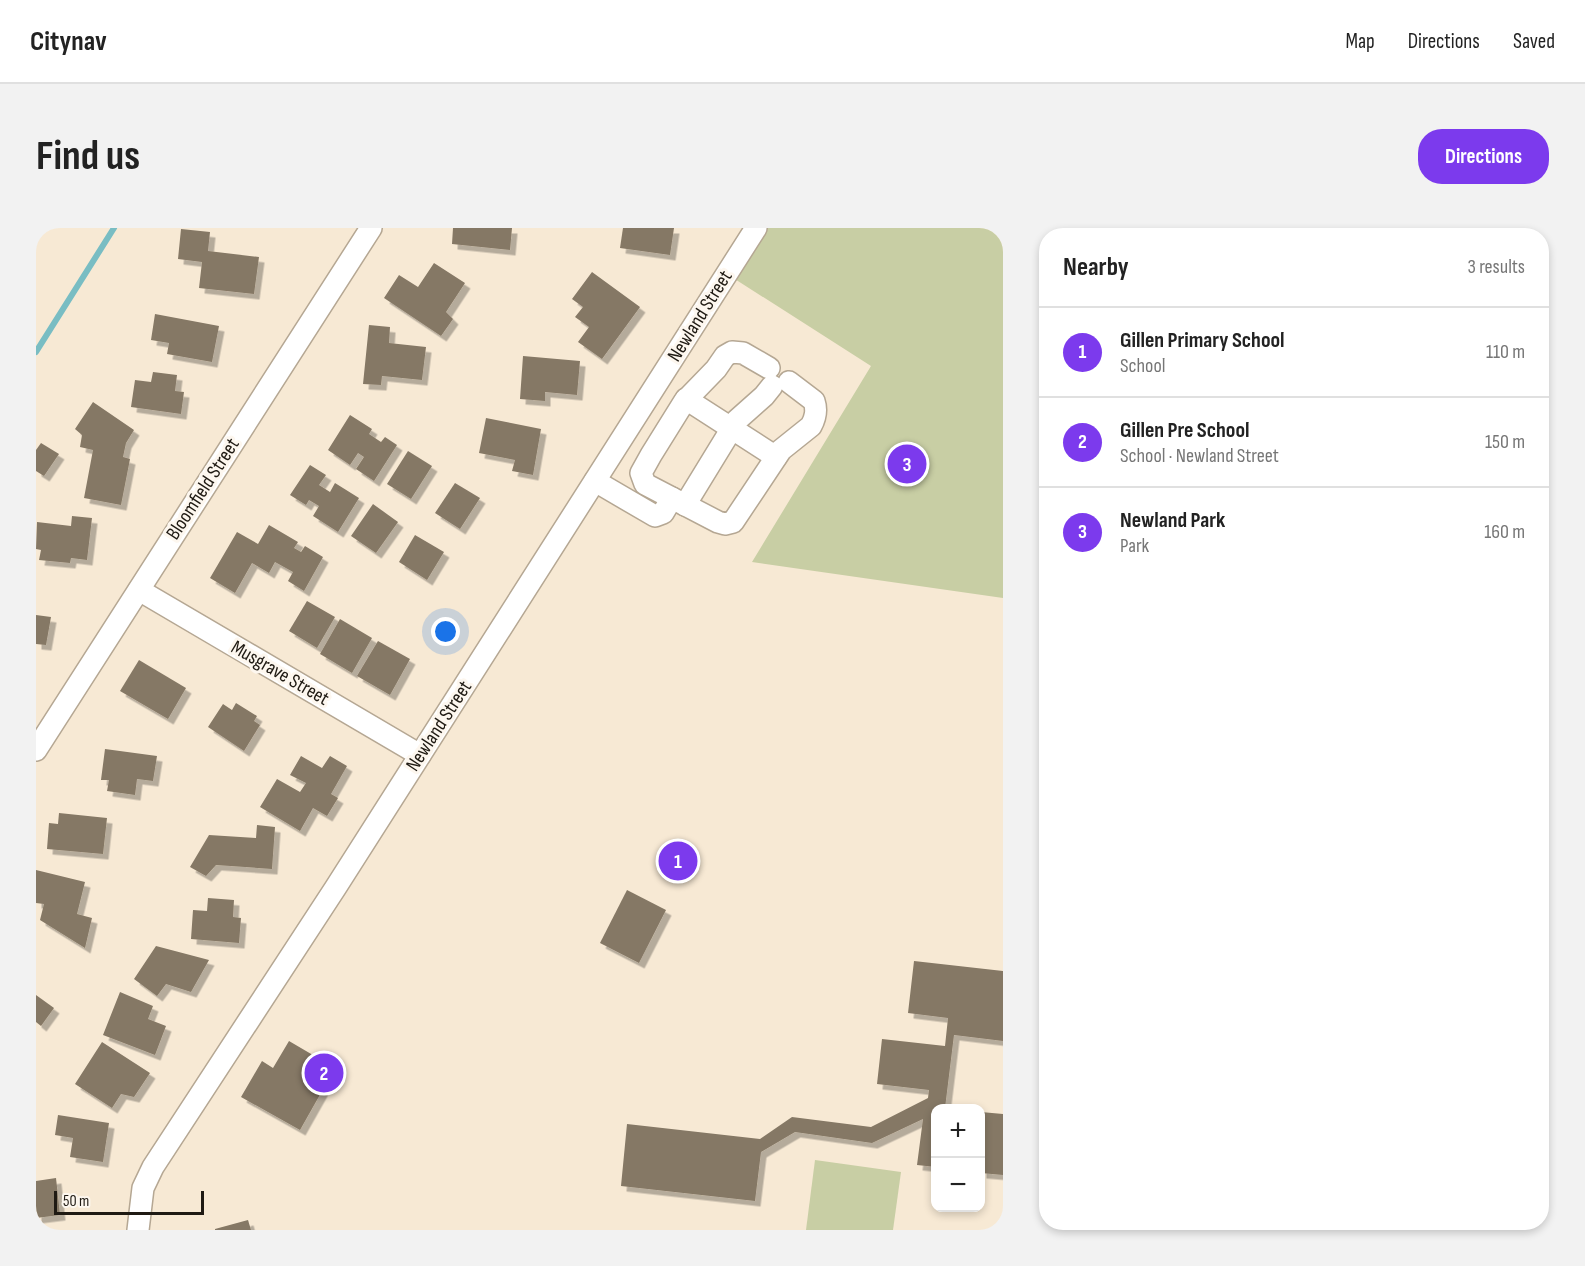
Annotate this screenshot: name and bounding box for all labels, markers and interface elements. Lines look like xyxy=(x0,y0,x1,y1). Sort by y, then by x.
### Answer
text: Citynav xyxy=(30,25,107,58)
text: Map xyxy=(1345,29,1375,54)
text: Directions xyxy=(1408,29,1480,54)
text: Saved xyxy=(1513,29,1555,54)
button: Directions xyxy=(1418,129,1549,184)
text: Find us xyxy=(36,131,140,182)
text: Nearby xyxy=(1063,252,1129,283)
text: 3 results xyxy=(1468,255,1525,279)
street label: Newland Street xyxy=(663,266,737,366)
text: Gillen Primary School xyxy=(1120,327,1285,354)
text: 1 xyxy=(1079,340,1086,364)
text: 110 m xyxy=(1486,340,1525,364)
text: School xyxy=(1120,354,1165,378)
text: Gillen Pre School xyxy=(1120,417,1249,444)
text: 2 xyxy=(1078,430,1087,454)
text: 150 m xyxy=(1485,430,1525,454)
street label: Bloomfield Street xyxy=(161,434,245,544)
pin: 3 xyxy=(888,442,926,486)
text: School · Newland Street xyxy=(1120,444,1279,468)
text: Newland Park xyxy=(1120,507,1225,534)
text: 3 xyxy=(1078,520,1087,544)
text: 160 m xyxy=(1484,520,1525,544)
text: Park xyxy=(1120,534,1149,558)
your location xyxy=(431,617,460,646)
street label: Musgrave Street xyxy=(227,635,333,711)
street label: Newland Street xyxy=(401,676,477,776)
pin: 1 xyxy=(658,838,698,884)
pin: 2 xyxy=(304,1050,344,1096)
map controls xyxy=(931,1104,985,1212)
button: + xyxy=(931,1104,985,1158)
button: − xyxy=(931,1158,985,1212)
scale bar xyxy=(54,1188,204,1216)
text: 50 m xyxy=(63,1192,89,1211)

